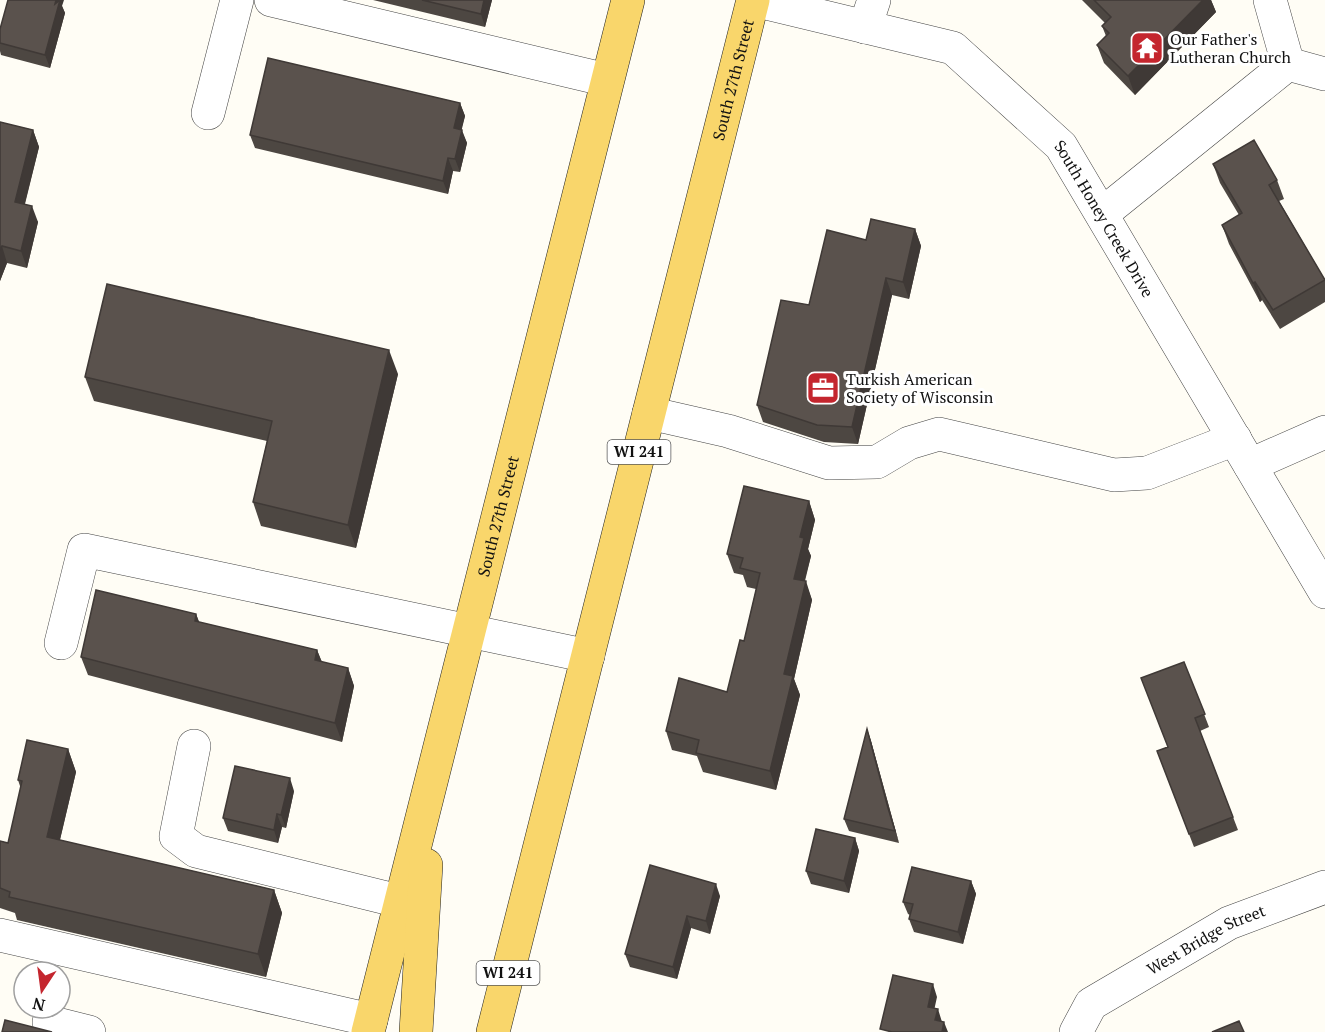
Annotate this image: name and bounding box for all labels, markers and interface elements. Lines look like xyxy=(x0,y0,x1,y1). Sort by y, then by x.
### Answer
street label: South 27th Street xyxy=(707,17,759,143)
place label: Our Father's Lutheran Church xyxy=(1170,28,1291,68)
temple icon: Our Father's Lutheran Church xyxy=(1129,30,1165,66)
street label: South Honey Creek Drive xyxy=(1050,135,1159,301)
place label: Turkish American Society of Wisconsin xyxy=(846,368,994,408)
office icon: Turkish American Society of Wisconsin xyxy=(805,370,841,406)
road number: WI 241 xyxy=(608,440,670,464)
street label: South 27th Street xyxy=(472,453,524,579)
street label: West Bridge Street xyxy=(1143,899,1269,980)
north arrow xyxy=(12,960,72,1020)
road number: WI 241 xyxy=(476,961,540,985)
text: N xyxy=(30,993,47,1017)

